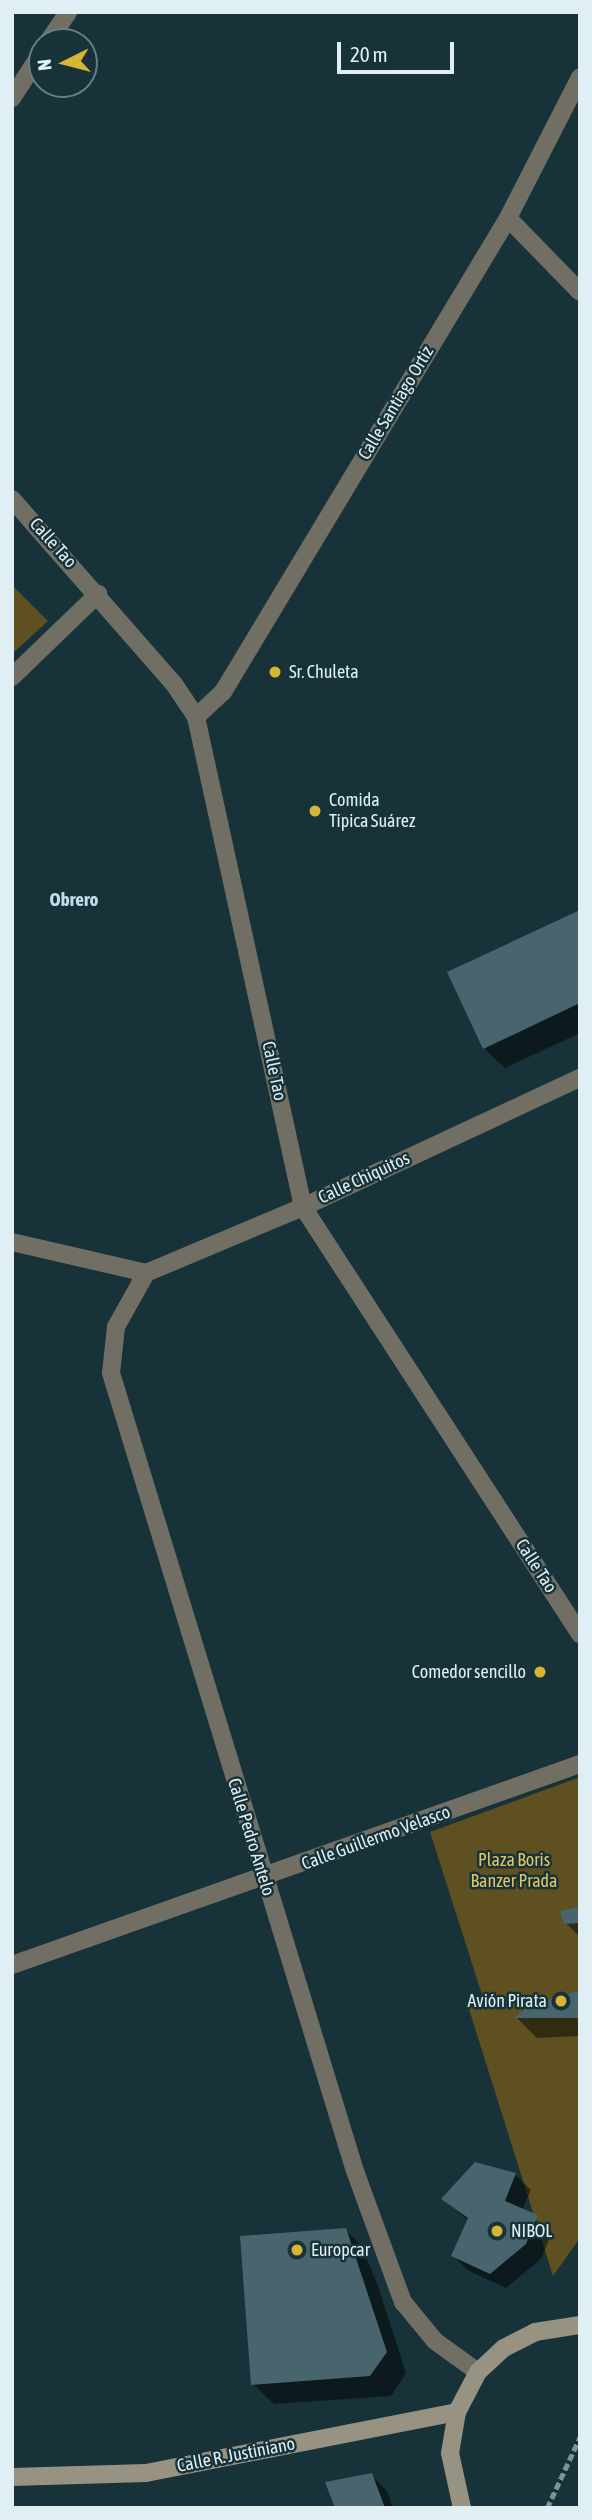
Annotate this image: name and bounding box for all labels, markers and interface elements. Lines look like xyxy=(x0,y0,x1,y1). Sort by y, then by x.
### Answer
north arrow xyxy=(28,28,98,98)
scale bar xyxy=(340,28,457,72)
text: 20 m xyxy=(350,42,388,66)
text: N xyxy=(33,58,56,72)
street label: Calle Santiago Ortiz xyxy=(354,342,438,464)
street label: Calle Tao xyxy=(25,514,81,572)
place label: Sr. Chuleta xyxy=(289,661,359,683)
marker: Sr. Chuleta xyxy=(267,664,283,680)
place label: Comida Típica Suárez xyxy=(329,790,415,832)
marker: Comida Típica Suárez xyxy=(307,803,323,819)
district label: Obrero xyxy=(50,889,98,911)
street label: Calle Tao xyxy=(257,1039,291,1103)
street label: Calle Chiquitos xyxy=(315,1147,413,1209)
street label: Calle Tao xyxy=(511,1535,561,1597)
place label: Comedor sencillo xyxy=(412,1661,526,1683)
marker: Comedor sencillo xyxy=(532,1664,548,1680)
street label: Calle Pedro Antelo xyxy=(223,1776,279,1898)
street label: Calle Guillermo Velasco xyxy=(299,1801,453,1875)
park label: Plaza Boris Banzer Prada xyxy=(471,1850,557,1892)
place label: Avión Pirata xyxy=(467,1990,547,2012)
marker: Avión Pirata xyxy=(553,1993,569,2009)
place label: NIBOL xyxy=(511,2220,552,2242)
marker: NIBOL xyxy=(489,2223,505,2239)
place label: Europcar xyxy=(311,2239,370,2261)
marker: Europcar xyxy=(289,2242,305,2258)
street label: Calle R. Justiniano xyxy=(175,2433,297,2477)

